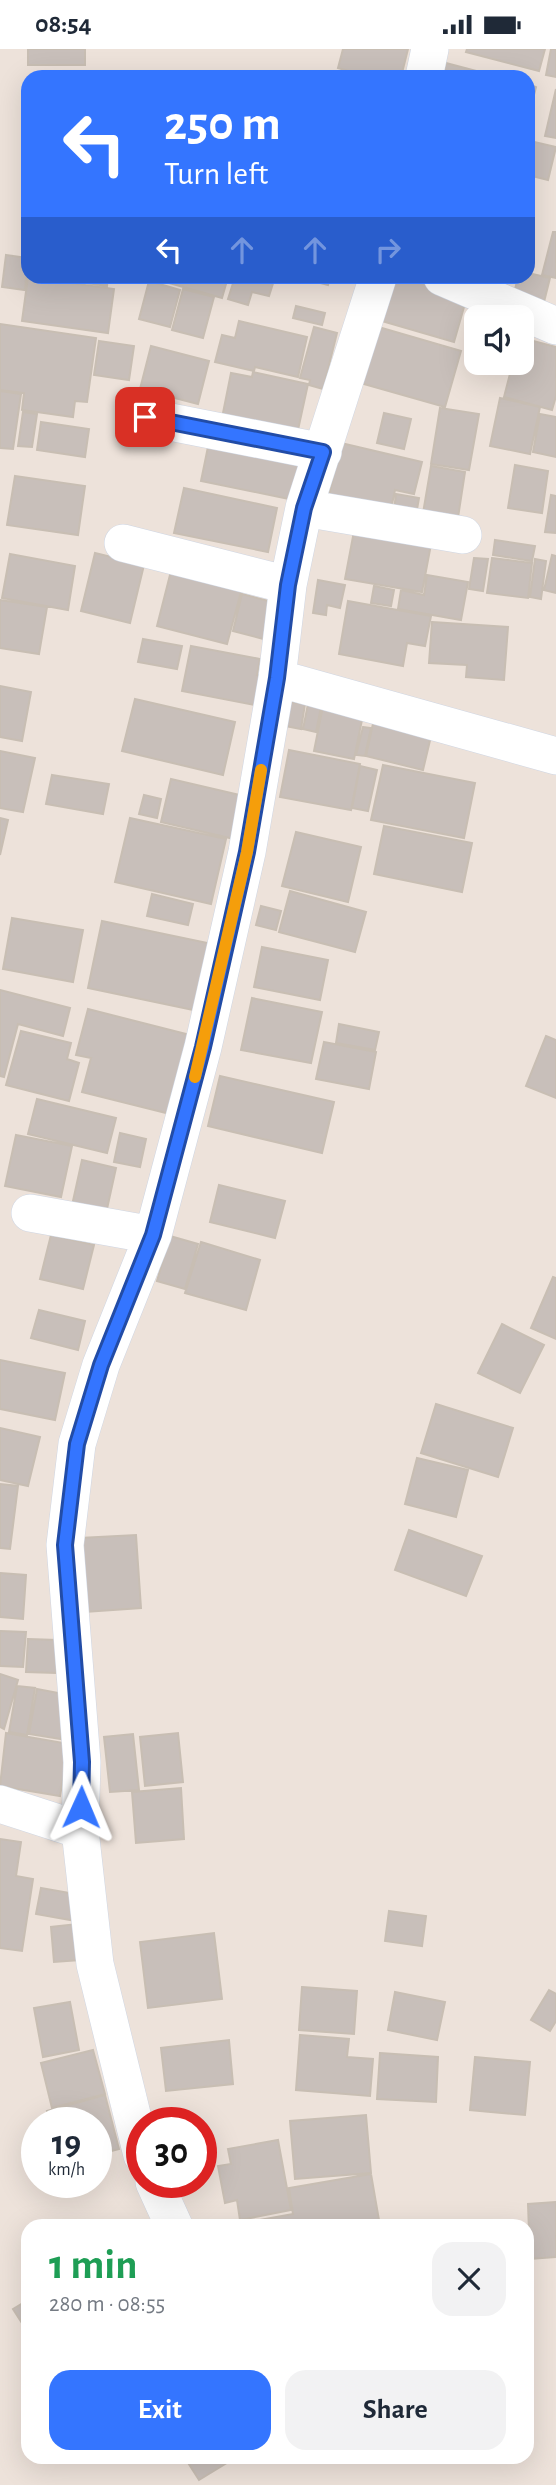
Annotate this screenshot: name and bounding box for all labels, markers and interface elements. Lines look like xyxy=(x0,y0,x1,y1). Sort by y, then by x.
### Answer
text: 08:54 xyxy=(35,11,92,37)
icon: left xyxy=(49,98,140,189)
text: 250 m xyxy=(164,100,281,149)
text: Turn left xyxy=(164,158,268,190)
icon: left xyxy=(150,231,188,269)
icon: ahead xyxy=(223,231,261,269)
icon: ahead xyxy=(296,231,334,269)
icon: right xyxy=(369,231,407,269)
map controls xyxy=(464,305,534,375)
button: sound xyxy=(464,305,534,375)
pin xyxy=(115,387,175,447)
icon: arrive xyxy=(126,398,164,436)
position arrow xyxy=(44,1770,118,1844)
speed limit sign: 30 xyxy=(126,2107,217,2198)
text: 19 xyxy=(52,2126,81,2161)
text: km/h xyxy=(48,2161,85,2179)
button: close xyxy=(432,2242,506,2316)
text: 1 min xyxy=(49,2244,138,2286)
text: 280 m · 08:55 xyxy=(49,2293,165,2316)
button: Exit xyxy=(49,2370,271,2450)
button: Share xyxy=(285,2370,506,2450)

